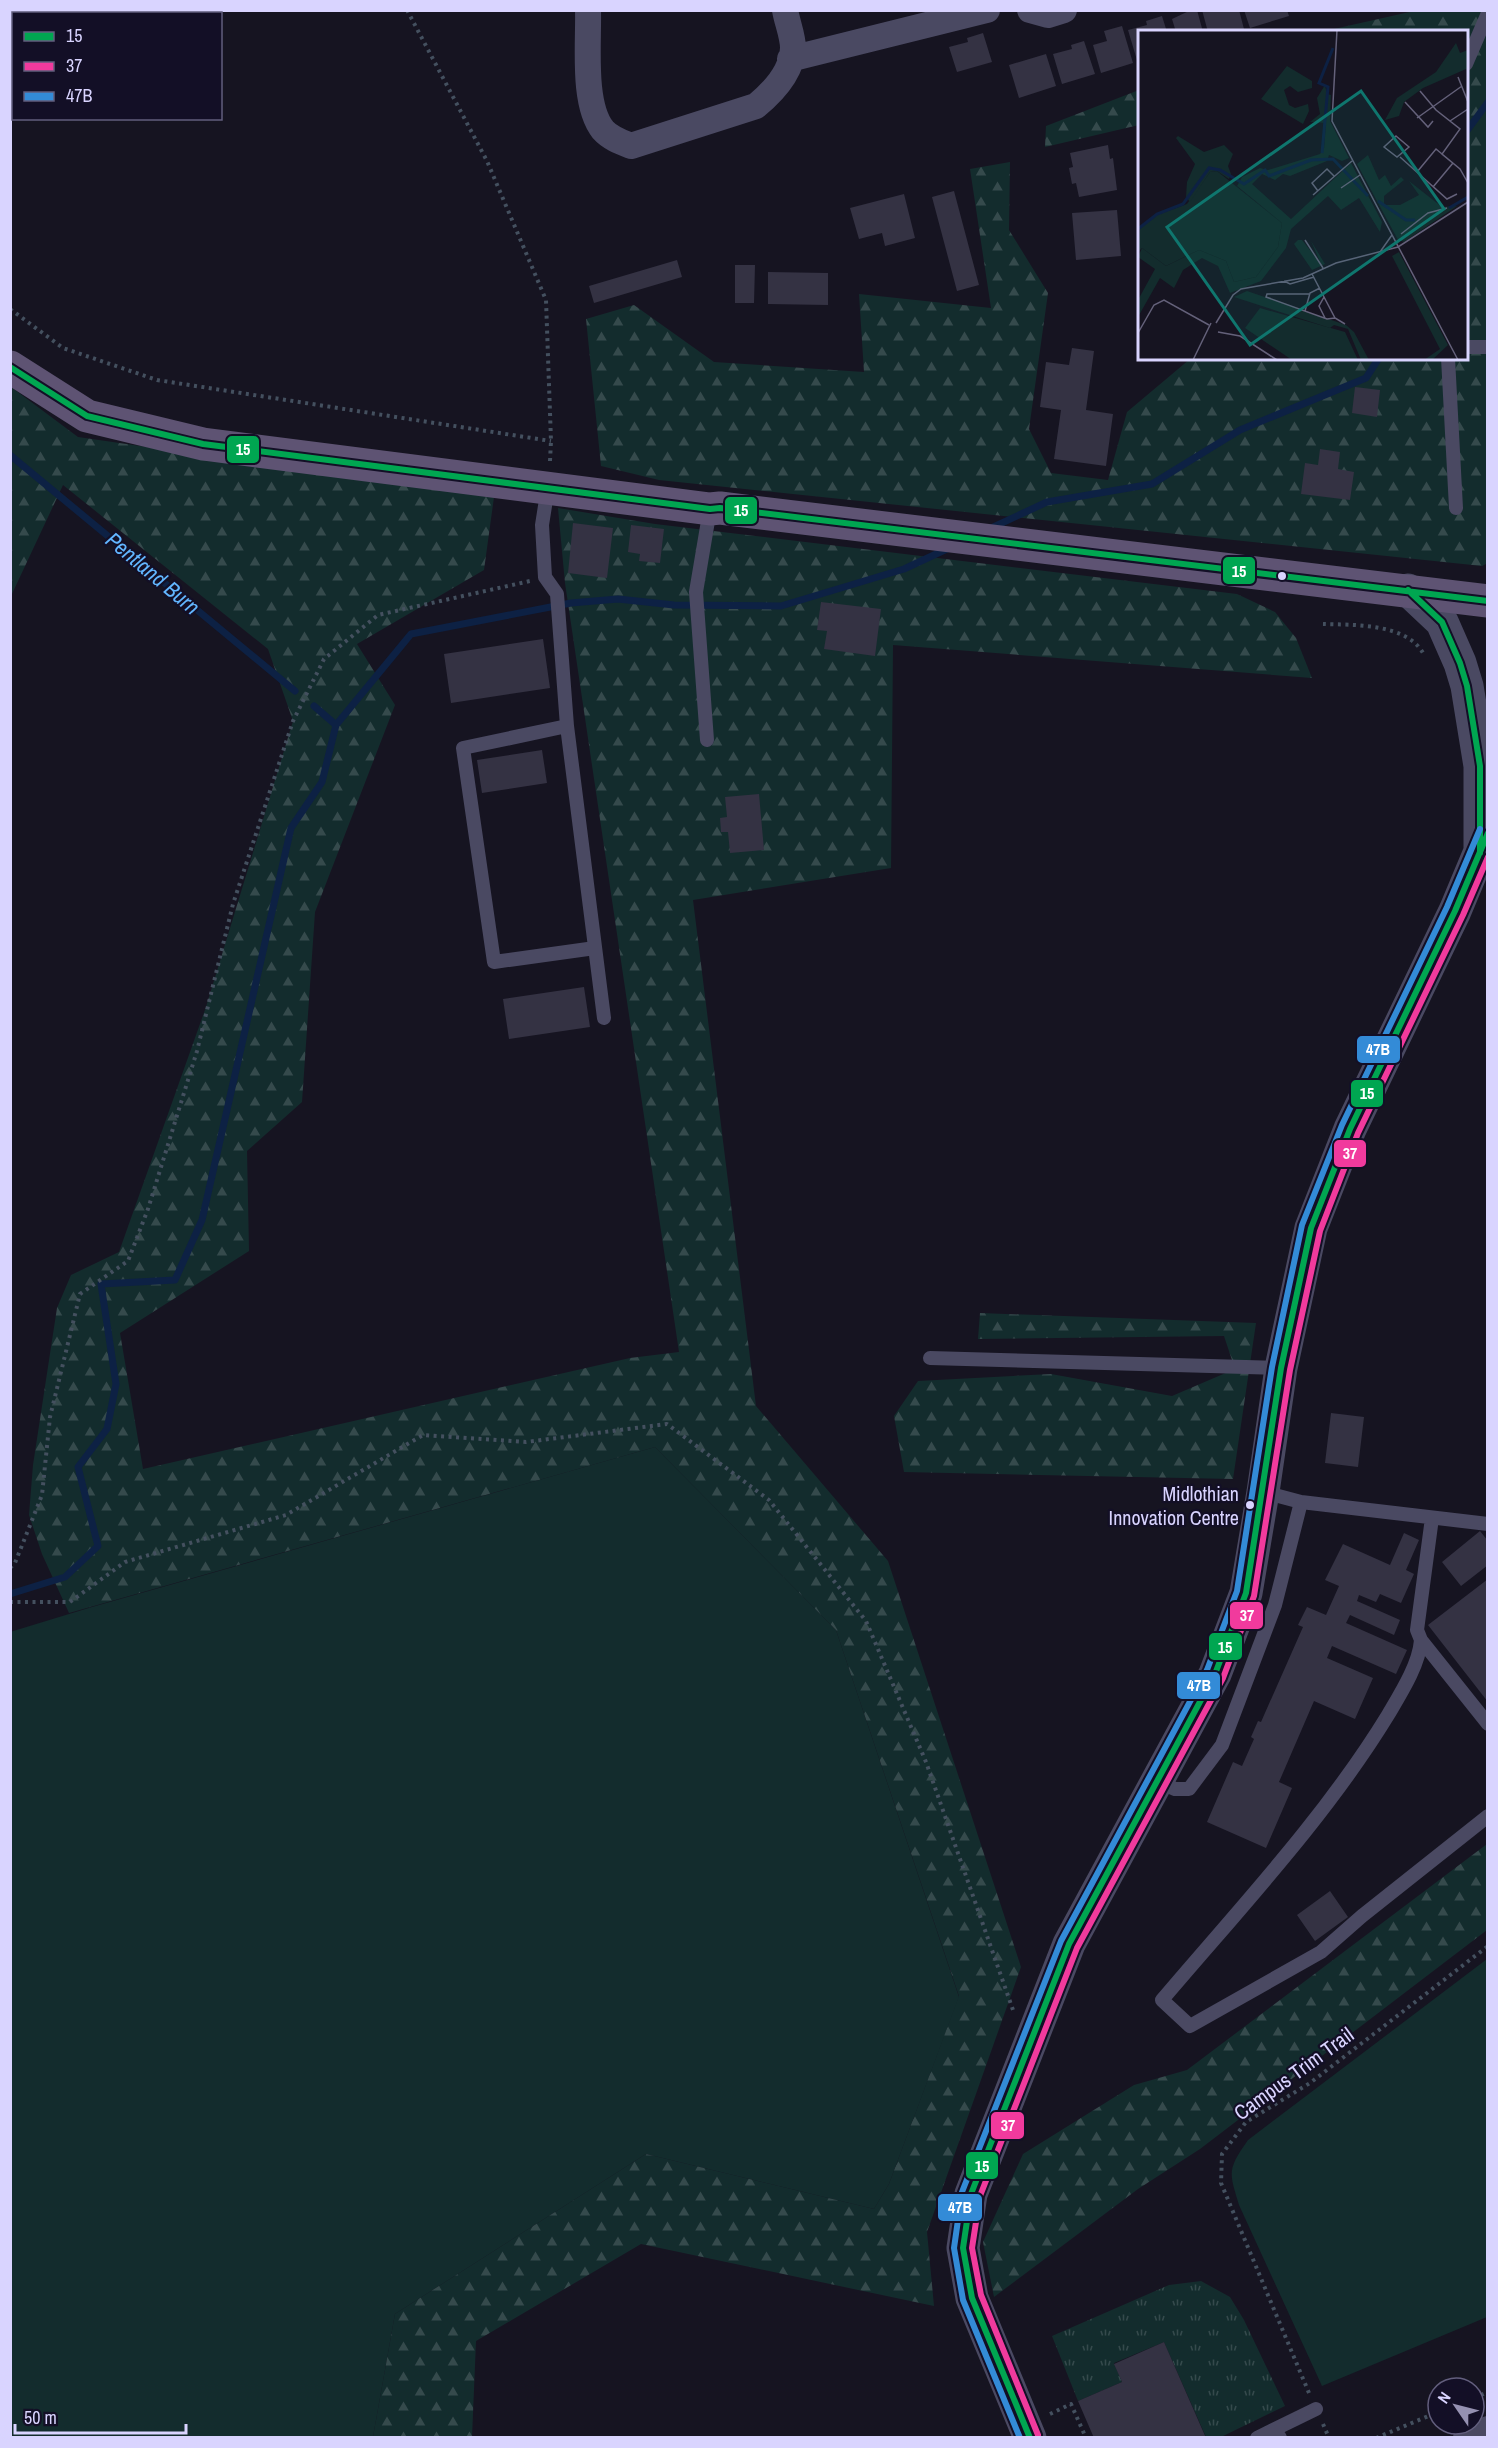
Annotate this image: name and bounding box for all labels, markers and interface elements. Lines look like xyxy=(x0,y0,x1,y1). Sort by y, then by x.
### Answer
legend xyxy=(12,12,222,120)
text: 15 xyxy=(66,23,82,48)
inset map xyxy=(1138,30,1468,360)
text: 37 xyxy=(66,53,82,78)
text: 47B xyxy=(66,83,92,108)
line badge: 15 xyxy=(226,435,260,464)
text: 15 xyxy=(236,438,250,460)
line badge: 15 xyxy=(724,496,758,525)
text: 15 xyxy=(734,499,748,521)
water label: Pentland Burn xyxy=(100,525,206,621)
line badge: 15 xyxy=(1222,556,1256,585)
text: 15 xyxy=(1232,560,1246,582)
unlabelled marker xyxy=(1276,570,1288,582)
line badge: 47B xyxy=(1356,1035,1401,1064)
text: 47B xyxy=(1366,1038,1390,1060)
line badge: 15 xyxy=(1350,1079,1384,1108)
text: 15 xyxy=(1360,1082,1374,1104)
line badge: 37 xyxy=(1333,1139,1367,1168)
text: 37 xyxy=(1343,1142,1357,1164)
place label: Midlothian Innovation Centre xyxy=(1109,1480,1239,1531)
marker: Midlothian Innovation Centre xyxy=(1244,1499,1256,1511)
line badge: 37 xyxy=(1229,1601,1264,1630)
text: 37 xyxy=(1240,1604,1254,1626)
line badge: 15 xyxy=(1208,1632,1243,1661)
text: 15 xyxy=(1218,1636,1232,1658)
line badge: 47B xyxy=(1176,1671,1221,1700)
text: 47B xyxy=(1187,1674,1211,1696)
street label: Campus Trim Trail xyxy=(1228,2020,1360,2127)
line badge: 37 xyxy=(990,2111,1025,2140)
text: 37 xyxy=(1001,2114,1015,2136)
line badge: 15 xyxy=(965,2151,999,2180)
text: 15 xyxy=(975,2155,989,2177)
line badge: 47B xyxy=(937,2193,983,2222)
text: 47B xyxy=(948,2196,972,2218)
north arrow xyxy=(1426,2376,1486,2436)
text: N xyxy=(1432,2387,1455,2408)
scale bar xyxy=(15,2397,186,2435)
text: 50 m xyxy=(24,2405,57,2430)

